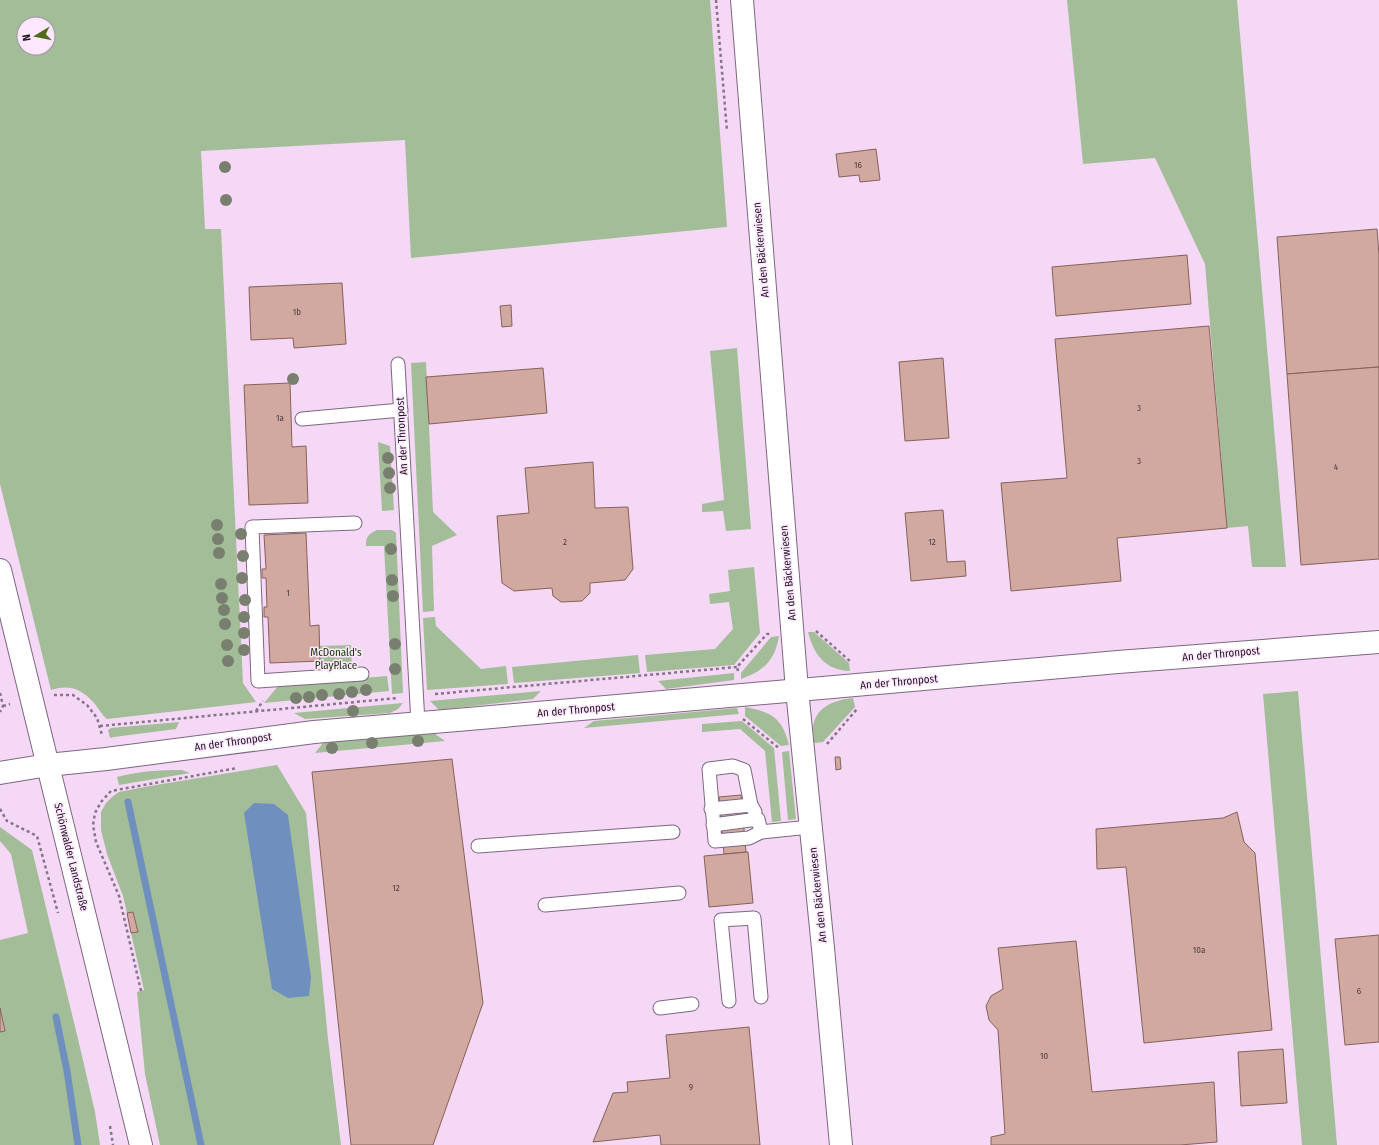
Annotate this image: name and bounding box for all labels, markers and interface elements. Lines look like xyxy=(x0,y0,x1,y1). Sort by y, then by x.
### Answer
north arrow xyxy=(16,16,56,56)
text: N xyxy=(20,33,34,42)
house number: 16 xyxy=(854,160,863,170)
street label: An den Bäckerwiesen xyxy=(750,202,772,298)
house number: 1b xyxy=(293,307,301,317)
street label: An der Thronpost xyxy=(393,396,411,475)
house number: 3 xyxy=(1137,403,1141,413)
house number: 1a xyxy=(276,413,285,423)
house number: 3 xyxy=(1137,456,1141,466)
house number: 4 xyxy=(1334,462,1339,472)
street label: An den Bäckerwiesen xyxy=(777,525,799,621)
house number: 2 xyxy=(563,537,567,547)
house number: 12 xyxy=(928,537,936,547)
house number: 1 xyxy=(286,588,290,598)
street label: An der Thronpost xyxy=(1182,644,1261,664)
park label: McDonald's PlayPlace xyxy=(310,646,362,672)
street label: An der Thronpost xyxy=(860,672,939,692)
street label: An der Thronpost xyxy=(537,700,616,720)
street label: An der Thronpost xyxy=(194,730,273,754)
street label: Schönwalder Landstraße xyxy=(51,802,91,912)
street label: An den Bäckerwiesen xyxy=(807,847,829,943)
house number: 12 xyxy=(392,883,400,893)
house number: 10a xyxy=(1193,945,1206,955)
house number: 6 xyxy=(1357,986,1362,996)
house number: 10 xyxy=(1040,1051,1048,1061)
house number: 9 xyxy=(689,1082,693,1092)

